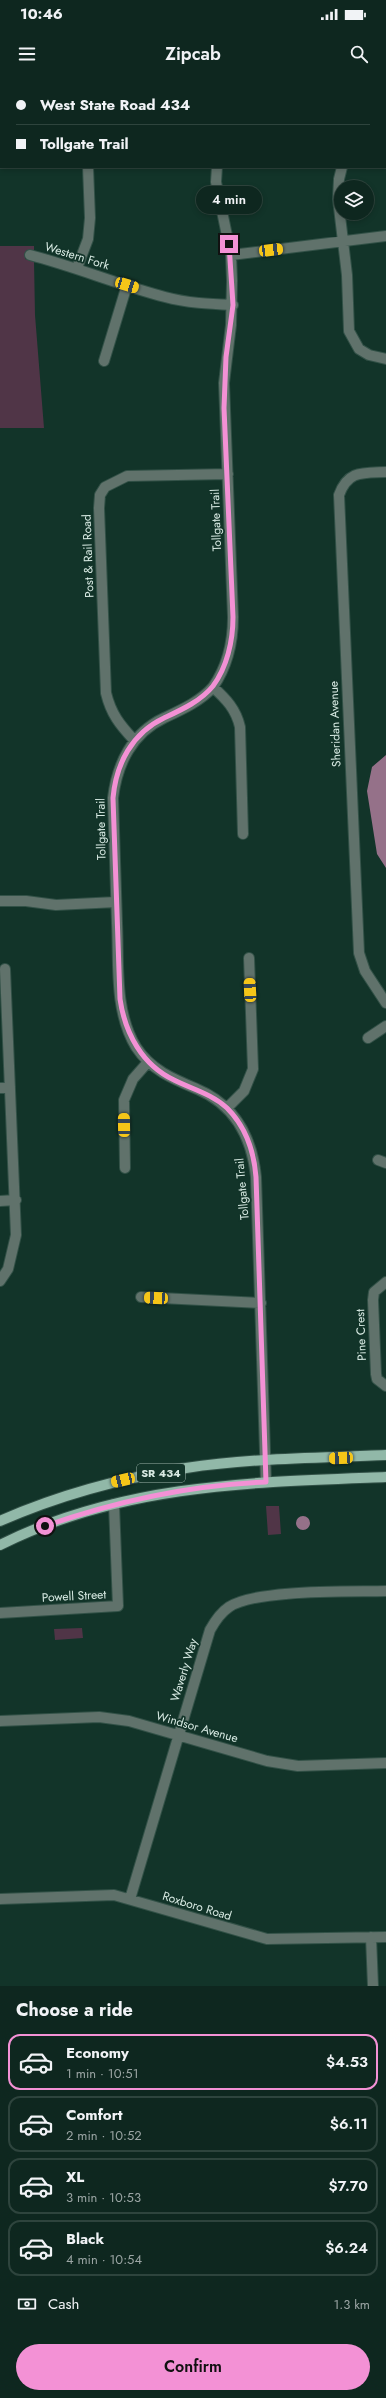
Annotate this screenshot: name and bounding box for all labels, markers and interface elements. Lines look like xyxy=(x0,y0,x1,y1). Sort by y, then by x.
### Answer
text: 10:46 xyxy=(20,3,63,25)
text: Zipcab xyxy=(165,41,221,67)
icon: menu xyxy=(16,43,38,65)
icon: search xyxy=(348,43,370,65)
text: West State Road 434 xyxy=(40,94,190,116)
text: Tollgate Trail xyxy=(40,133,129,155)
map controls xyxy=(334,180,374,220)
button: layers xyxy=(334,180,374,220)
callout: 4 min xyxy=(196,186,262,214)
text: 4 min xyxy=(212,190,246,209)
route end xyxy=(220,235,238,253)
street label: Western Fork xyxy=(43,238,112,275)
car xyxy=(258,243,284,257)
car xyxy=(114,276,140,294)
street label: Tollgate Trail xyxy=(206,489,226,551)
street label: Post & Rail Road xyxy=(78,514,98,598)
street label: Sheridan Avenue xyxy=(325,681,345,767)
street label: Tollgate Trail xyxy=(91,798,111,860)
car xyxy=(243,978,257,1002)
car xyxy=(118,1113,130,1137)
street label: Tollgate Trail xyxy=(230,1157,254,1221)
car xyxy=(144,1291,168,1305)
street label: Pine Crest xyxy=(351,1309,371,1361)
car xyxy=(329,1451,353,1465)
road number: SR 434 xyxy=(137,1464,185,1482)
car xyxy=(110,1471,136,1489)
route start xyxy=(36,1517,54,1535)
street label: Powell Street xyxy=(41,1585,107,1607)
street label: Waverly Way xyxy=(166,1636,202,1704)
street label: Windsor Avenue xyxy=(154,1707,240,1747)
street label: Roxboro Road xyxy=(160,1887,234,1925)
text: Choose a ride xyxy=(16,1997,133,2023)
text: Economy xyxy=(66,2042,129,2064)
icon: car xyxy=(18,2044,54,2080)
text: $4.53 xyxy=(326,2051,368,2073)
text: 1 min · 10:51 xyxy=(66,2064,139,2083)
text: Comfort xyxy=(66,2104,123,2126)
icon: car xyxy=(18,2106,54,2142)
text: $6.11 xyxy=(330,2113,368,2135)
text: 2 min · 10:52 xyxy=(66,2126,142,2145)
text: XL xyxy=(66,2166,84,2188)
icon: car xyxy=(18,2168,54,2204)
text: $7.70 xyxy=(329,2175,368,2197)
text: 3 min · 10:53 xyxy=(66,2188,141,2207)
text: Black xyxy=(66,2228,104,2250)
icon: car xyxy=(18,2230,54,2266)
text: $6.24 xyxy=(325,2237,368,2259)
text: 4 min · 10:54 xyxy=(66,2250,142,2269)
icon: cash xyxy=(16,2293,38,2315)
text: Cash xyxy=(48,2293,79,2315)
text: 1.3 km xyxy=(333,2295,370,2314)
button: Confirm xyxy=(16,2344,370,2390)

